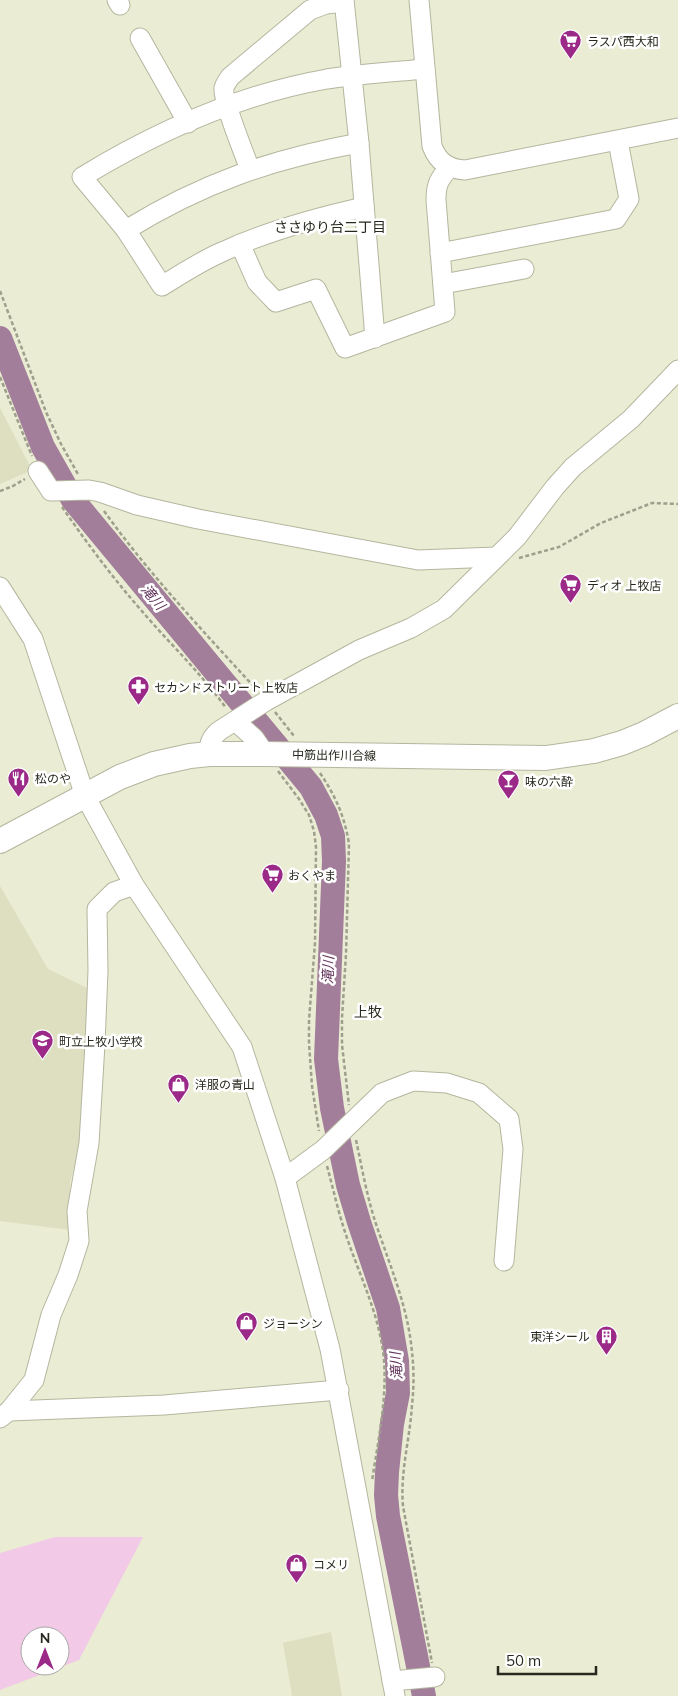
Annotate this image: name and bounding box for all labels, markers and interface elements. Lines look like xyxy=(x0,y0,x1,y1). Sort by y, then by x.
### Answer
supermarket icon: ラスパ西大和 xyxy=(559,29,583,60)
place label: ラスパ西大和 xyxy=(587,34,659,49)
district label: ささゆり台二丁目 xyxy=(274,218,386,236)
supermarket icon: ディオ 上牧店 xyxy=(559,573,583,604)
place label: ディオ 上牧店 xyxy=(587,578,661,593)
water label: 滝川 xyxy=(137,580,170,615)
pharmacy icon: セカンドストリート上牧店 xyxy=(126,675,150,706)
place label: セカンドストリート上牧店 xyxy=(154,680,298,695)
street label: 中筋出作川合線 xyxy=(292,747,376,763)
restaurant icon: 松のや xyxy=(7,766,31,797)
bar icon: 味の六酔 xyxy=(497,769,521,800)
place label: 松のや xyxy=(35,771,71,786)
place label: 味の六酔 xyxy=(525,774,573,789)
supermarket icon: おくやま xyxy=(260,863,284,894)
place label: おくやま xyxy=(288,868,336,883)
water label: 滝川 xyxy=(319,954,338,984)
district label: 上牧 xyxy=(354,1003,382,1021)
school or university icon: 町立上牧小学校 xyxy=(31,1029,55,1060)
place label: 町立上牧小学校 xyxy=(59,1034,143,1049)
shop icon: 洋服の青山 xyxy=(167,1072,191,1103)
place label: 洋服の青山 xyxy=(195,1077,255,1092)
shop icon: ジョーシン xyxy=(235,1311,259,1342)
place label: ジョーシン xyxy=(263,1316,323,1331)
building icon: 東洋シール xyxy=(594,1324,618,1355)
place label: 東洋シール xyxy=(530,1329,590,1344)
water label: 滝川 xyxy=(386,1349,406,1381)
shop icon: コメリ xyxy=(285,1552,309,1583)
place label: コメリ xyxy=(313,1557,349,1572)
north arrow xyxy=(20,1626,70,1676)
text: N xyxy=(40,1629,50,1647)
scale bar xyxy=(498,1644,596,1676)
text: 50 m xyxy=(506,1651,541,1670)

